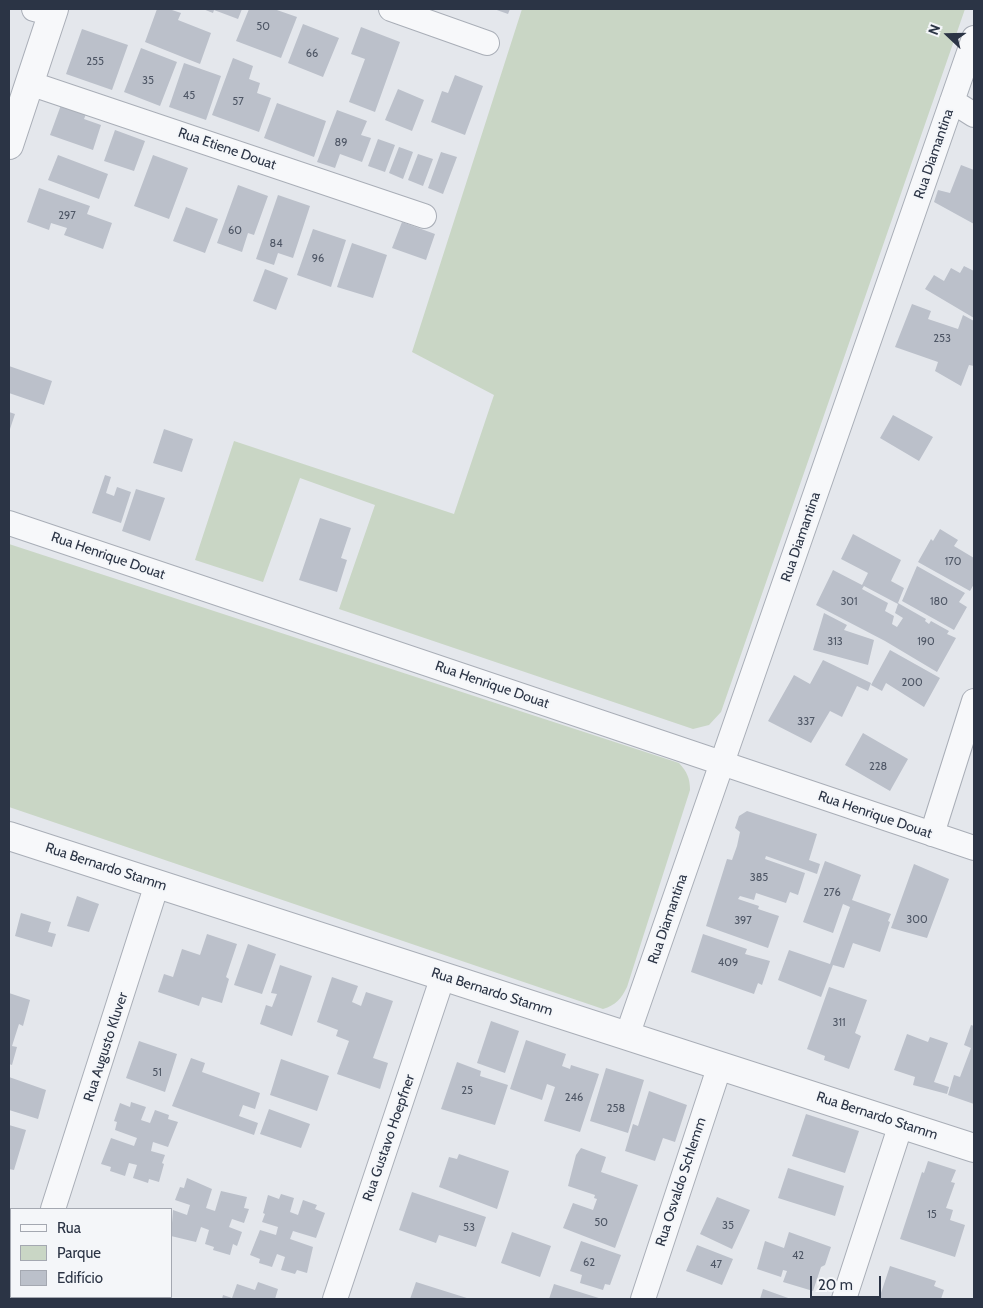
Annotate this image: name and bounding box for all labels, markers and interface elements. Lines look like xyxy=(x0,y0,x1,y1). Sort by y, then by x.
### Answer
north arrow xyxy=(923,10,973,60)
house number: 50 xyxy=(256,20,270,34)
text: N xyxy=(924,22,944,37)
house number: 66 xyxy=(306,47,318,61)
house number: 255 xyxy=(86,55,104,69)
house number: 35 xyxy=(142,74,154,88)
house number: 45 xyxy=(183,89,195,103)
house number: 57 xyxy=(232,95,244,109)
street label: Rua Diamantina xyxy=(911,107,957,201)
street label: Rua Etiene Douat xyxy=(176,124,278,174)
house number: 89 xyxy=(335,136,347,150)
house number: 297 xyxy=(58,209,76,223)
house number: 60 xyxy=(228,224,242,238)
house number: 84 xyxy=(269,237,283,251)
house number: 96 xyxy=(312,252,324,266)
house number: 253 xyxy=(933,332,951,346)
street label: Rua Diamantina xyxy=(778,490,824,584)
street label: Rua Henrique Douat xyxy=(49,529,167,583)
house number: 170 xyxy=(945,555,961,569)
house number: 301 xyxy=(840,595,858,609)
house number: 180 xyxy=(930,595,948,609)
house number: 313 xyxy=(827,635,843,649)
house number: 190 xyxy=(917,635,935,649)
street label: Rua Henrique Douat xyxy=(433,658,551,712)
house number: 200 xyxy=(901,676,923,690)
house number: 337 xyxy=(797,715,815,729)
house number: 228 xyxy=(869,760,887,774)
street label: Rua Henrique Douat xyxy=(816,788,934,842)
street label: Rua Bernardo Stamm xyxy=(43,839,169,895)
house number: 385 xyxy=(750,871,768,885)
street label: Rua Diamantina xyxy=(645,872,691,966)
house number: 276 xyxy=(823,886,841,900)
house number: 300 xyxy=(906,913,928,927)
house number: 397 xyxy=(734,914,752,928)
house number: 409 xyxy=(718,956,738,970)
street label: Rua Bernardo Stamm xyxy=(429,964,555,1020)
street label: Rua Augusto Kluver xyxy=(80,990,132,1104)
house number: 311 xyxy=(832,1016,846,1030)
house number: 51 xyxy=(152,1066,162,1080)
street label: Rua Gustavo Hoepfner xyxy=(359,1072,419,1204)
house number: 25 xyxy=(461,1084,473,1098)
street label: Rua Bernardo Stamm xyxy=(814,1088,940,1144)
house number: 246 xyxy=(565,1091,583,1105)
house number: 258 xyxy=(607,1102,625,1116)
street label: Rua Osvaldo Schlemm xyxy=(652,1115,710,1249)
legend xyxy=(10,1208,172,1298)
house number: 15 xyxy=(927,1208,937,1222)
house number: 50 xyxy=(594,1216,608,1230)
text: Rua xyxy=(57,1219,81,1237)
house number: 35 xyxy=(722,1219,734,1233)
house number: 53 xyxy=(463,1221,475,1235)
text: Parque xyxy=(57,1244,101,1262)
house number: 42 xyxy=(792,1249,804,1263)
house number: 62 xyxy=(583,1256,595,1270)
house number: 47 xyxy=(710,1258,722,1272)
scale bar xyxy=(813,1266,884,1298)
text: Edifício xyxy=(57,1269,103,1287)
text: 20 m xyxy=(818,1276,853,1294)

